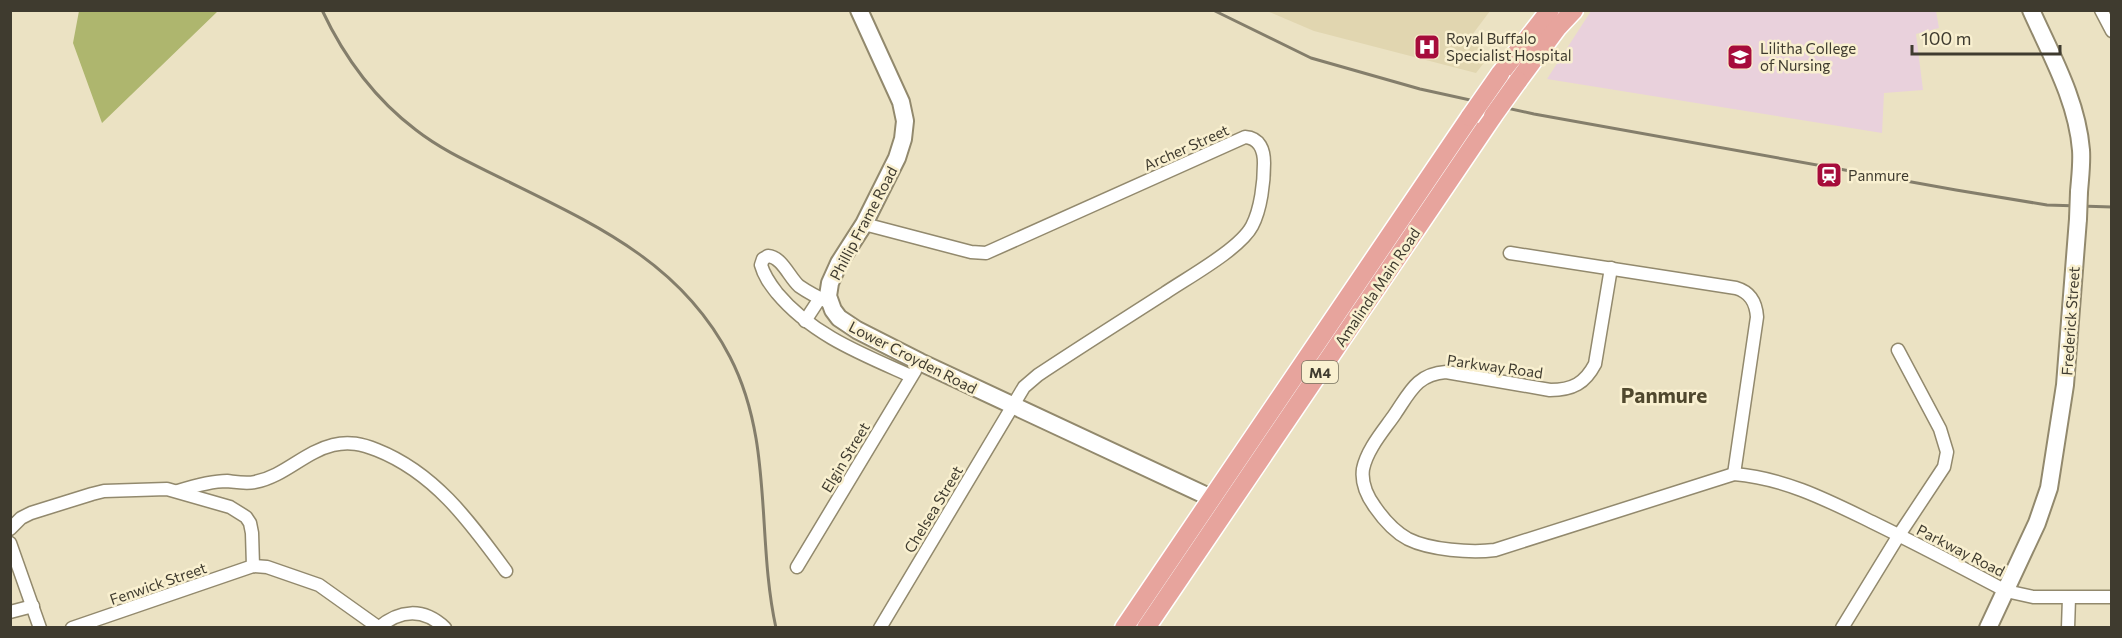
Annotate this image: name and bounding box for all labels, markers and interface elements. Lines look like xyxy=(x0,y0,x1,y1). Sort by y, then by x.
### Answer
scale bar xyxy=(1912,18,2060,56)
text: 100 m xyxy=(1921,27,1971,49)
place label: Royal Buffalo Specialist Hospital xyxy=(1446,29,1572,64)
hospital icon: Royal Buffalo Specialist Hospital xyxy=(1412,32,1442,62)
place label: Lilitha College of Nursing xyxy=(1760,39,1856,74)
school or university icon: Lilitha College of Nursing xyxy=(1725,42,1755,72)
street label: Archer Street xyxy=(1141,120,1231,174)
station icon: Panmure xyxy=(1814,160,1844,190)
street label: Phillip Frame Road xyxy=(825,163,901,283)
place label: Panmure xyxy=(1848,166,1909,184)
street label: Amalinda Main Road xyxy=(1331,224,1423,350)
street label: Frederick Street xyxy=(2057,266,2083,376)
street label: Lower Croyden Road xyxy=(846,317,980,397)
street label: Parkway Road xyxy=(1446,350,1544,382)
road number: M4 xyxy=(1302,361,1338,383)
district label: Panmure xyxy=(1621,382,1707,407)
street label: Elgin Street xyxy=(817,419,873,495)
street label: Chelsea Street xyxy=(900,462,966,556)
street label: Parkway Road xyxy=(1914,520,2008,580)
street label: Fenwick Street xyxy=(107,558,209,608)

